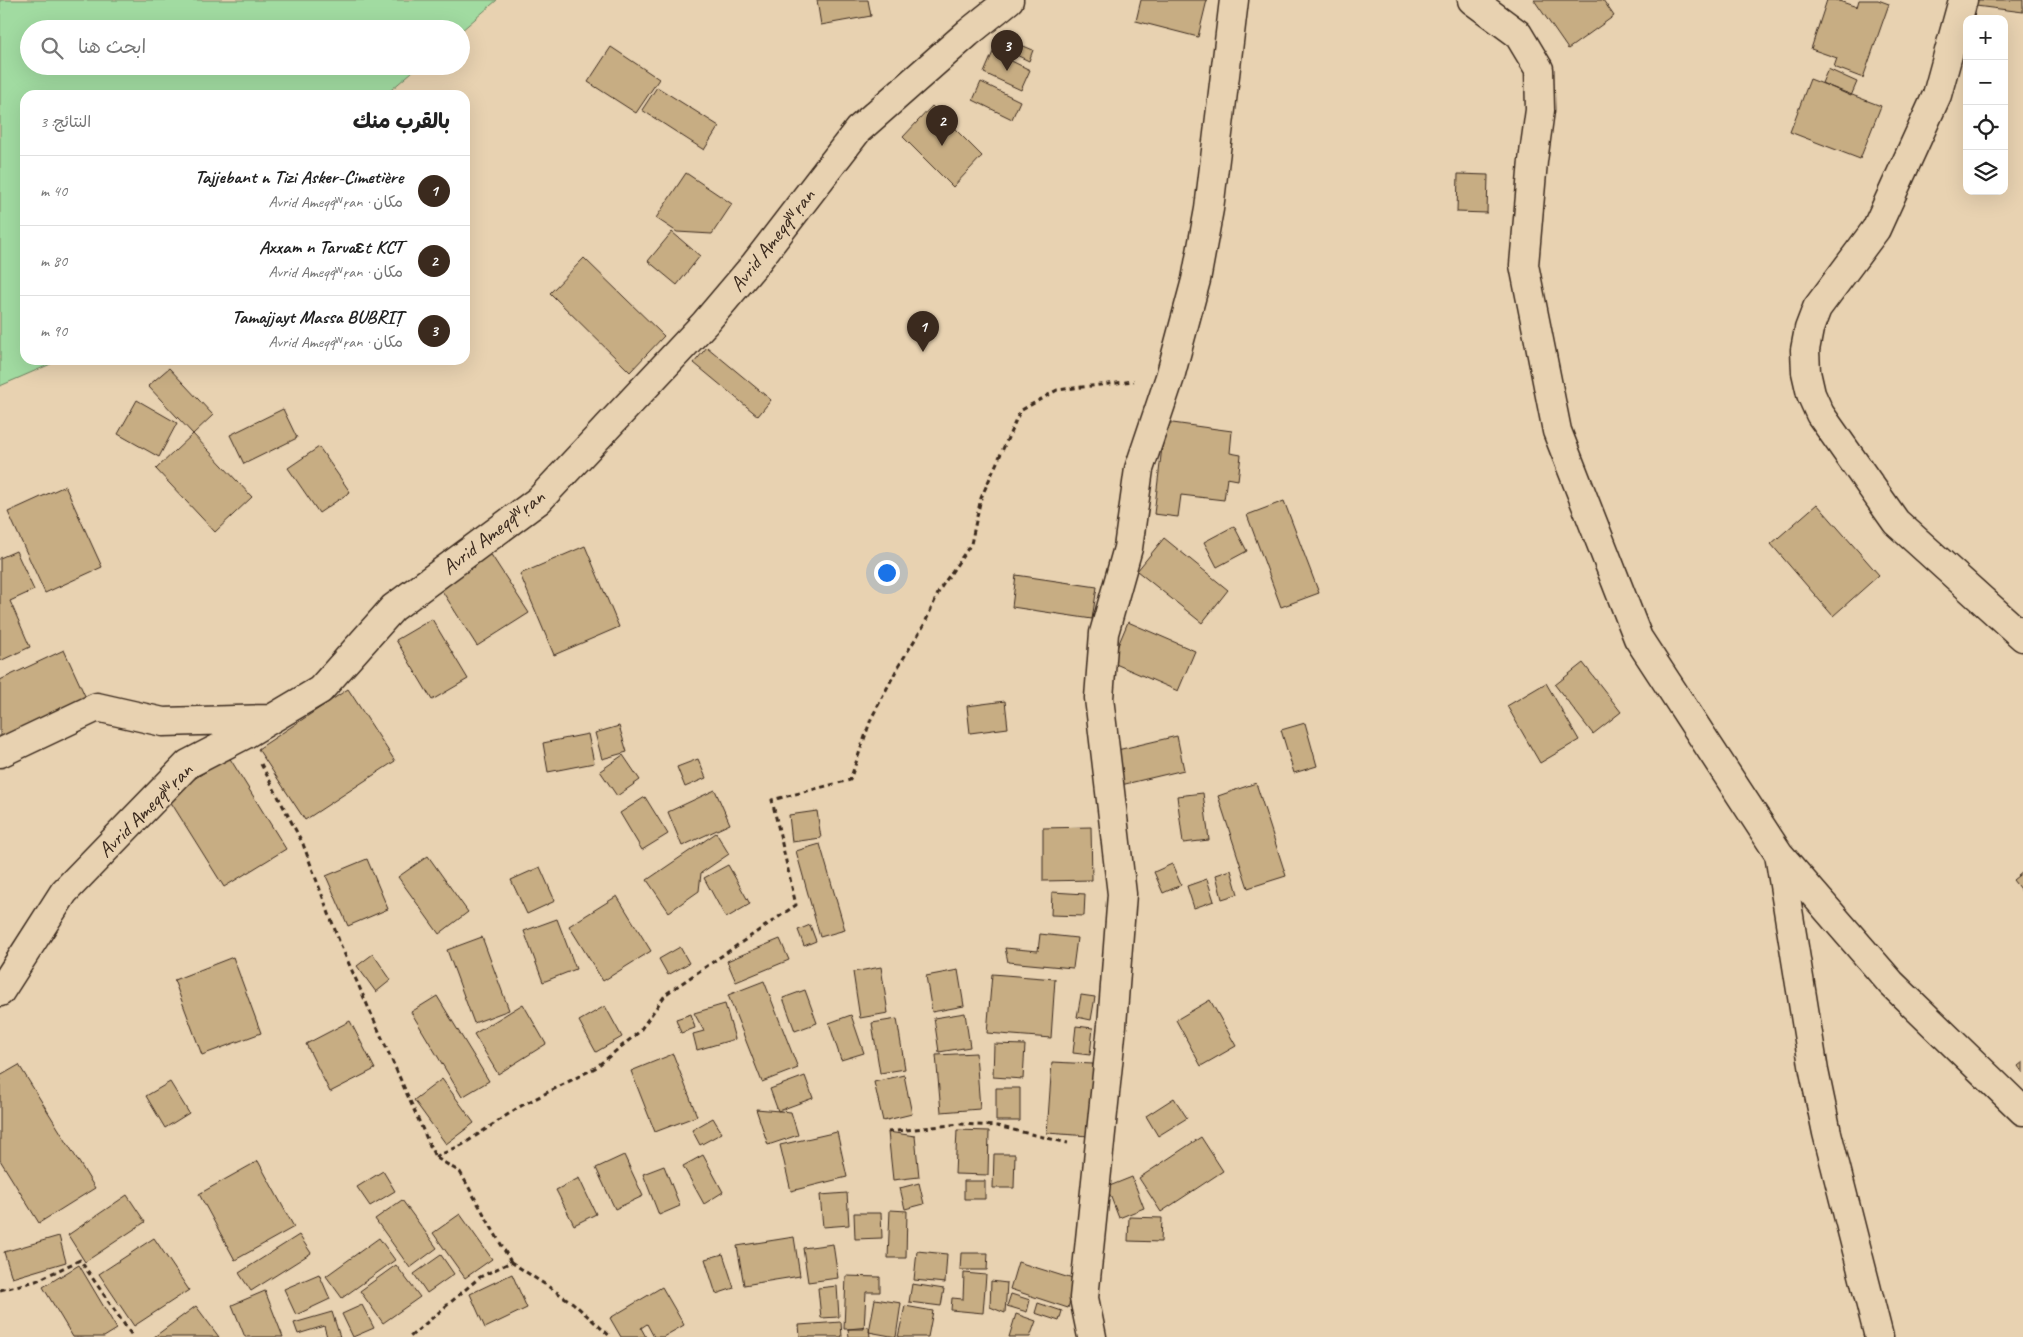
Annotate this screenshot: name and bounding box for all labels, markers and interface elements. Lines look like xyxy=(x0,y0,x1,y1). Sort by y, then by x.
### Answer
map controls xyxy=(1963,15,2008,195)
button: + xyxy=(1963,15,2008,60)
search box xyxy=(20,20,470,75)
pin: 3 xyxy=(991,30,1023,71)
icon: search xyxy=(38,34,66,62)
text: ابحث هنا xyxy=(78,35,146,59)
button: − xyxy=(1963,60,2008,105)
pin: 2 xyxy=(926,105,958,146)
button: locate xyxy=(1963,105,2008,150)
text: بالقرب منك xyxy=(353,108,450,134)
text: النتائج: 3 xyxy=(40,112,91,132)
button: layers xyxy=(1963,150,2008,195)
text: Tajjebant n Tizi Asker-Cimetière xyxy=(195,165,403,189)
text: 40 m xyxy=(40,181,67,201)
text: 1 xyxy=(430,181,438,201)
street label: Avrid Ameqqʷṛan xyxy=(724,183,821,297)
text: مكان · Avrid Ameqqʷṛan xyxy=(268,192,403,212)
text: Axxam n Tarvaɛt KCT xyxy=(259,235,403,259)
text: 80 m xyxy=(40,251,67,271)
text: 2 xyxy=(430,251,438,271)
text: مكان · Avrid Ameqqʷṛan xyxy=(268,262,403,282)
text: Tamajjayt Massa BUBRIṬ xyxy=(232,305,403,329)
pin: 1 xyxy=(907,311,939,352)
text: 90 m xyxy=(40,321,67,341)
text: 3 xyxy=(430,321,438,341)
text: مكان · Avrid Ameqqʷṛan xyxy=(268,332,403,352)
street label: Avrid Ameqqʷṛan xyxy=(436,483,550,580)
your location xyxy=(874,560,900,586)
street label: Avrid Ameqqʷṛan xyxy=(92,757,198,863)

